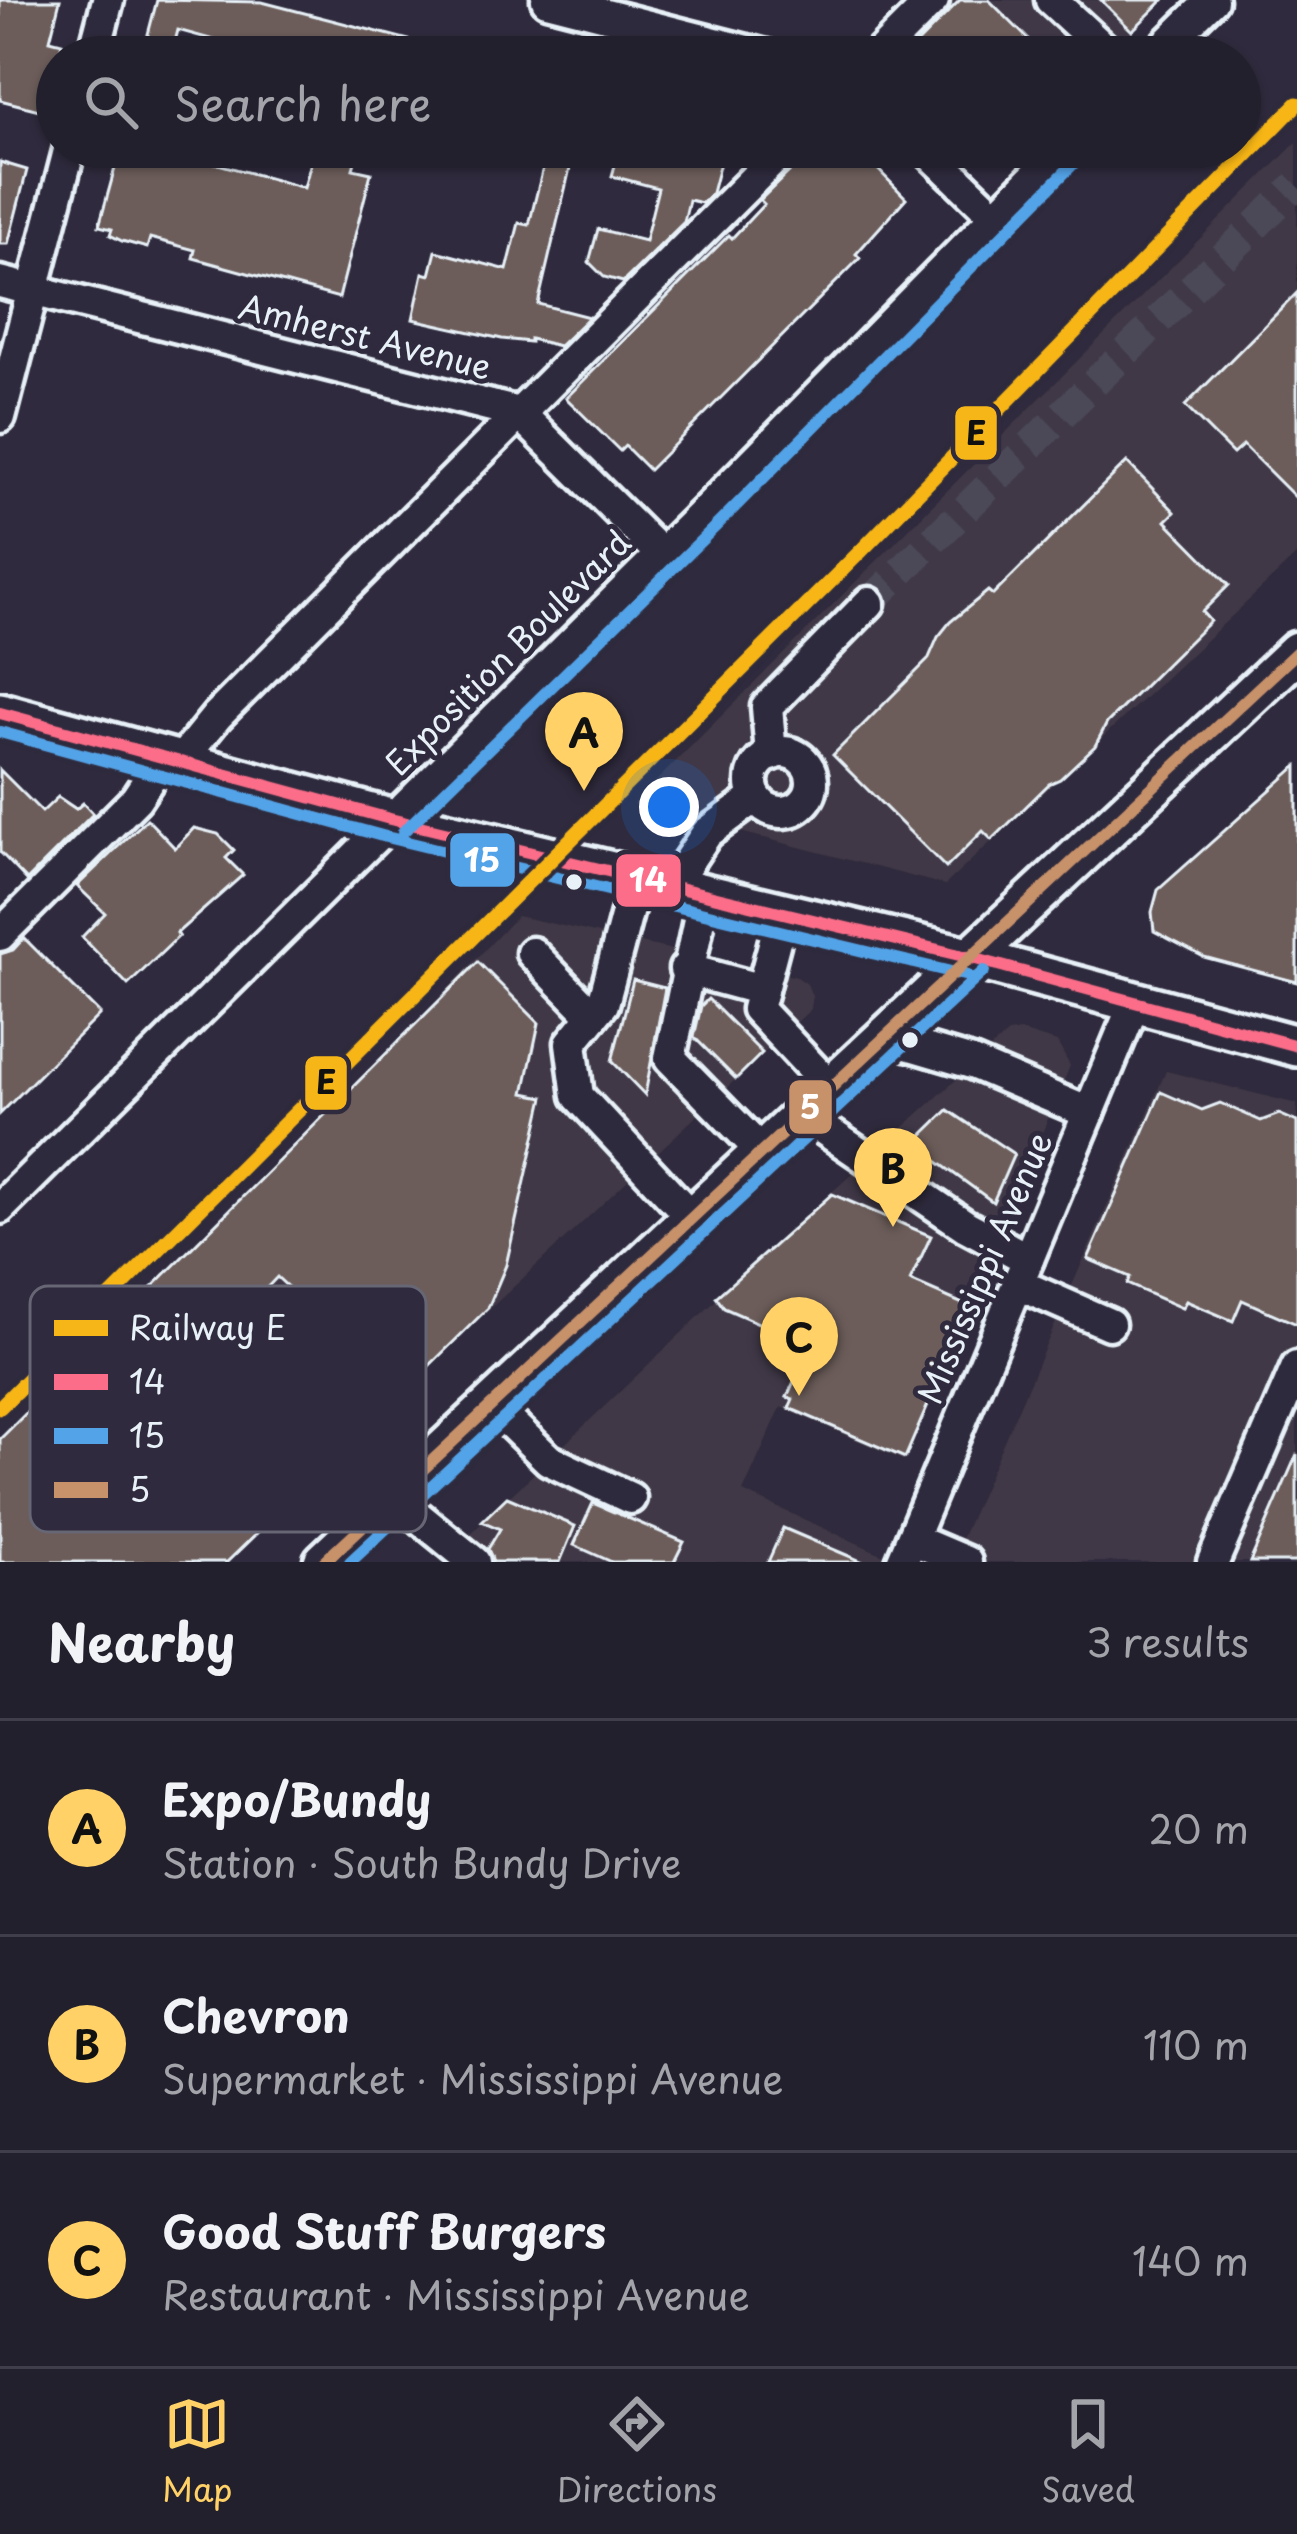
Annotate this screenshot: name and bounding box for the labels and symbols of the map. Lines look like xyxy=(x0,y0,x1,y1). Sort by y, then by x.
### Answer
street label: Amherst Avenue xyxy=(234,280,497,391)
line badge: E xyxy=(953,404,999,462)
text: E xyxy=(966,406,986,456)
street label: Exposition Boulevard xyxy=(372,517,641,786)
pin: A xyxy=(545,692,623,791)
your location xyxy=(639,777,699,837)
line badge: 15 xyxy=(448,831,517,889)
text: 15 xyxy=(464,833,500,883)
line badge: 14 xyxy=(614,852,683,909)
text: 14 xyxy=(629,853,667,903)
unlabelled marker xyxy=(563,871,585,893)
unlabelled marker xyxy=(899,1029,921,1051)
line badge: E xyxy=(303,1054,349,1112)
text: E xyxy=(316,1055,336,1105)
line badge: 5 xyxy=(787,1078,834,1136)
text: 5 xyxy=(799,1080,821,1130)
street label: Mississippi Avenue xyxy=(903,1124,1063,1411)
pin: B xyxy=(854,1128,932,1227)
legend xyxy=(30,1286,426,1532)
pin: C xyxy=(760,1297,838,1396)
text: Railway E xyxy=(129,1301,286,1351)
text: 14 xyxy=(129,1355,166,1405)
text: 15 xyxy=(129,1409,165,1459)
text: 5 xyxy=(129,1463,150,1513)

